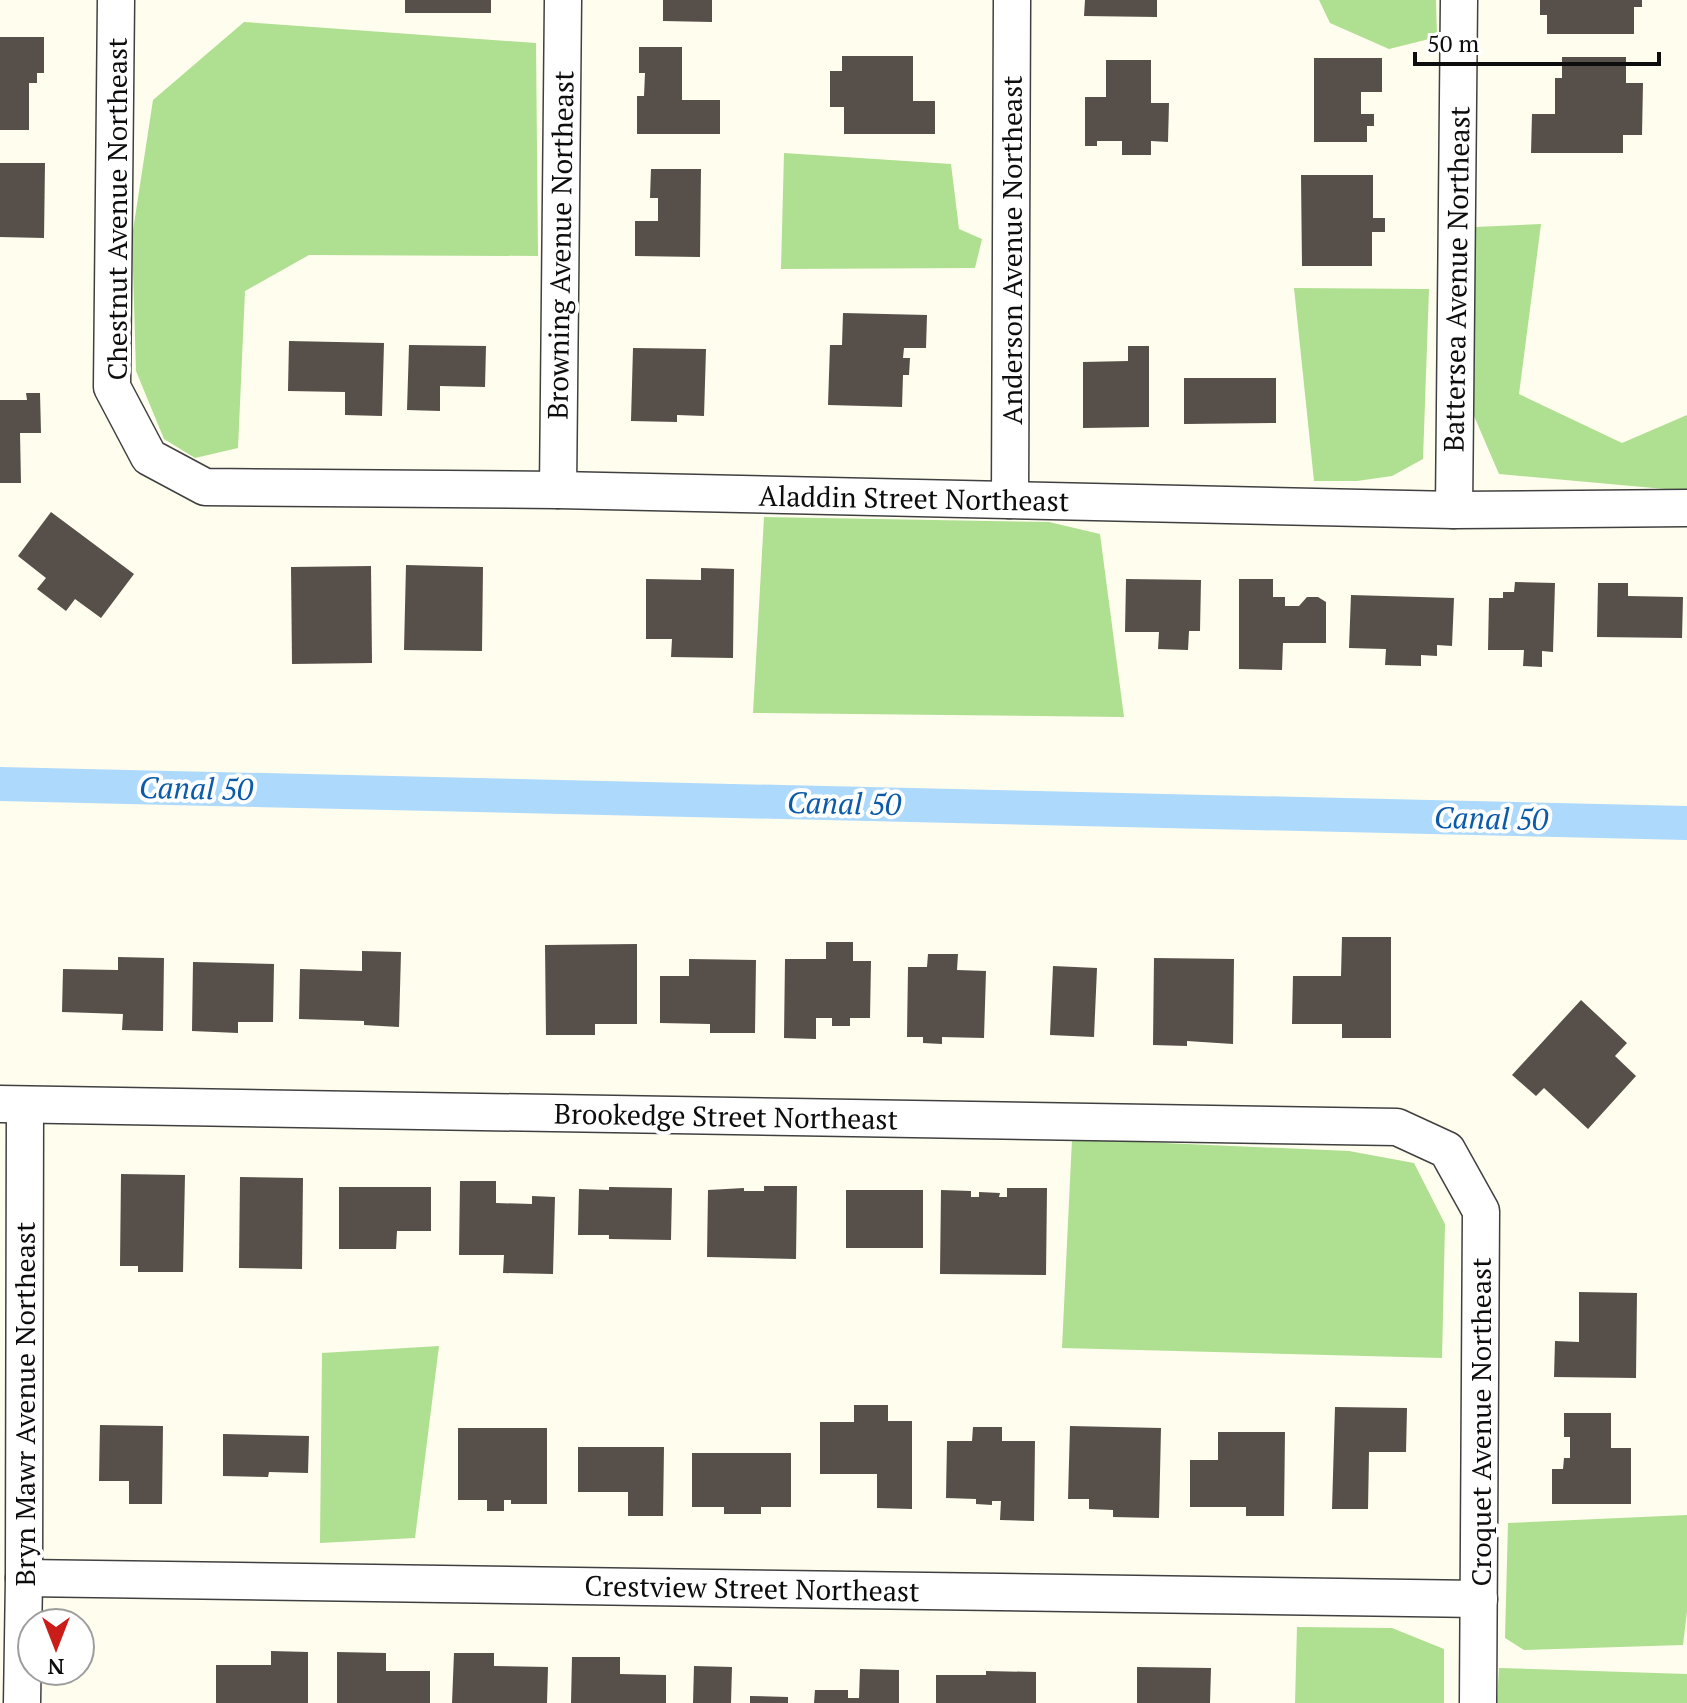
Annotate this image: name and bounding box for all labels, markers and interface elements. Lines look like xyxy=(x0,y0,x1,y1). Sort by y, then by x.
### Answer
scale bar xyxy=(1415,16,1659,66)
text: 50 m xyxy=(1427,27,1479,59)
street label: Chestnut Avenue Northeast xyxy=(98,37,135,381)
street label: Browning Avenue Northeast xyxy=(538,70,582,420)
street label: Anderson Avenue Northeast xyxy=(993,75,1030,425)
street label: Battersea Avenue Northeast xyxy=(1434,105,1478,452)
street label: Aladdin Street Northeast xyxy=(758,477,1070,519)
water label: Canal 50 xyxy=(139,767,254,809)
water label: Canal 50 xyxy=(787,782,902,824)
water label: Canal 50 xyxy=(1434,797,1549,839)
street label: Brookedge Street Northeast xyxy=(554,1095,899,1138)
street label: Bryn Mawr Avenue Northeast xyxy=(6,1221,43,1586)
street label: Croquet Avenue Northeast xyxy=(1462,1257,1499,1587)
street label: Crestview Street Northeast xyxy=(584,1567,920,1609)
north arrow xyxy=(16,1607,96,1687)
text: N xyxy=(47,1653,64,1682)

